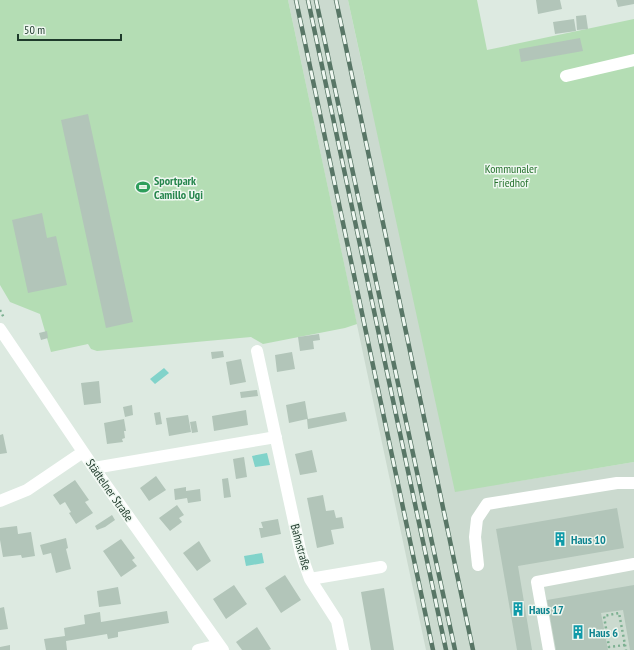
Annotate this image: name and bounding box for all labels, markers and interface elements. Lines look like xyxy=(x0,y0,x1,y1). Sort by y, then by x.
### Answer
scale bar xyxy=(18,16,121,42)
text: 50 m xyxy=(24,22,45,37)
park label: Kommunaler Friedhof xyxy=(485,161,538,190)
place label: Sportpark Camillo Ugi xyxy=(154,173,203,202)
sports icon: Sportpark Camillo Ugi xyxy=(135,179,151,195)
street label: Städtelner Straße xyxy=(83,456,137,524)
street label: Bahnstraße xyxy=(288,522,314,572)
building icon: Haus 10 xyxy=(552,531,568,547)
place label: Haus 10 xyxy=(571,532,606,547)
building icon: Haus 17 xyxy=(510,601,526,617)
place label: Haus 17 xyxy=(529,602,564,617)
building icon: Haus 6 xyxy=(570,624,586,640)
place label: Haus 6 xyxy=(589,625,618,640)

